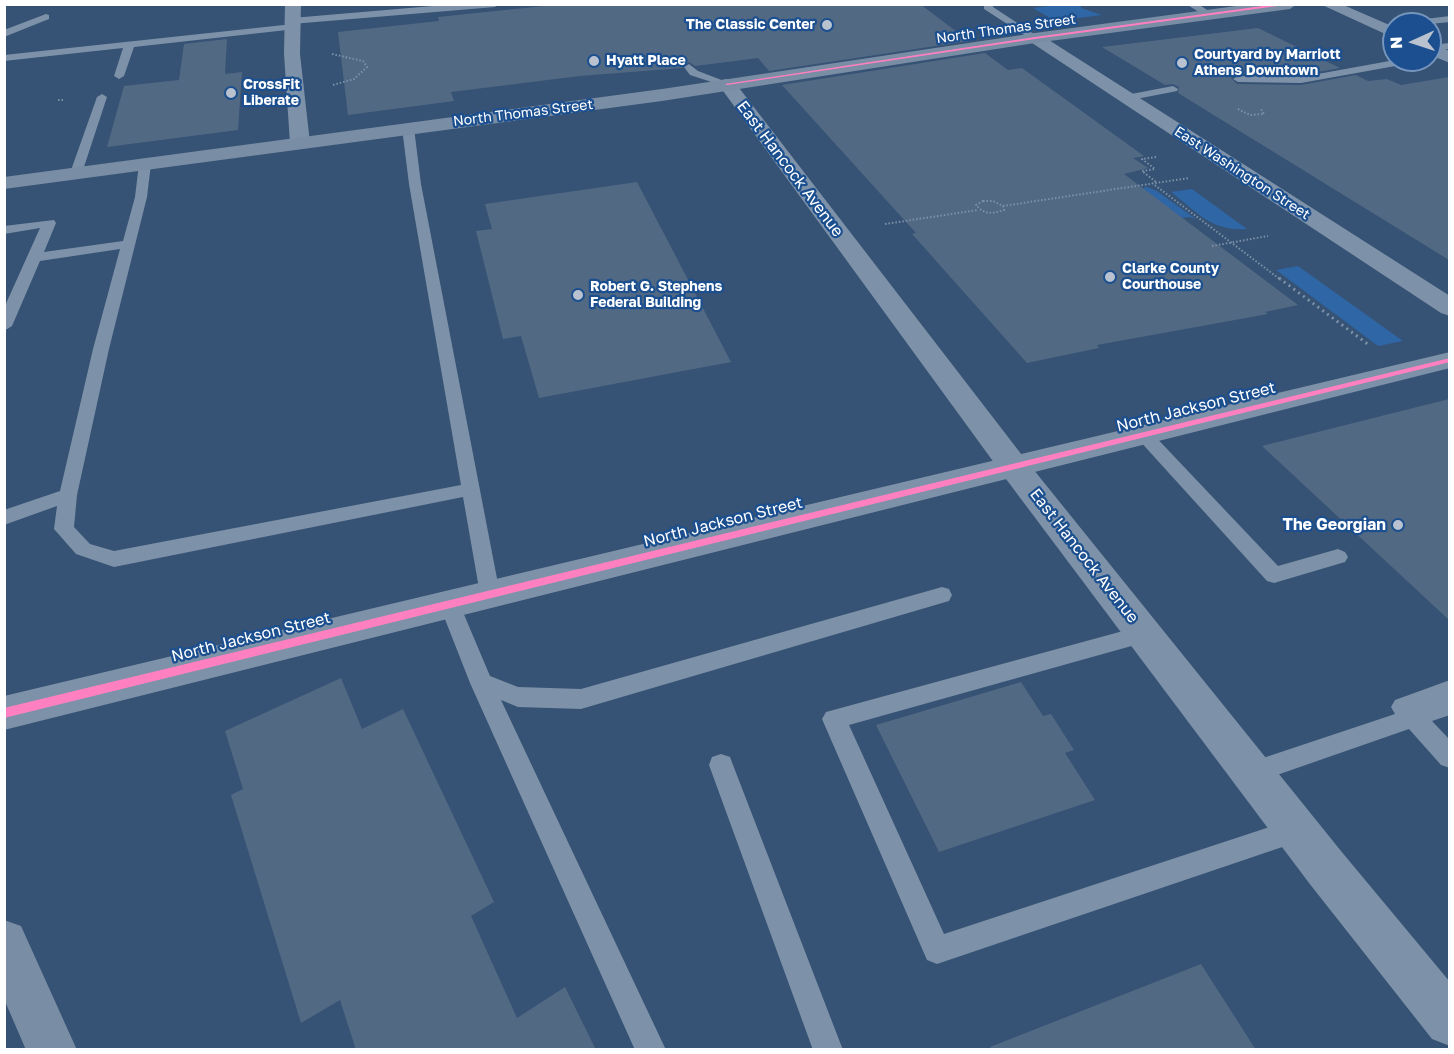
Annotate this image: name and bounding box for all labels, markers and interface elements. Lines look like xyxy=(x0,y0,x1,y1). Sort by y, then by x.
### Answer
street label: North Thomas Street xyxy=(935,11,1077,47)
north arrow xyxy=(1382,12,1442,72)
place label: The Classic Center xyxy=(686,17,815,33)
marker: The Classic Center xyxy=(820,18,834,32)
text: N xyxy=(1386,36,1406,49)
place label: Courtyard by Marriott Athens Downtown xyxy=(1194,47,1341,80)
place label: Hyatt Place xyxy=(606,53,686,69)
marker: Hyatt Place xyxy=(587,54,601,68)
marker: Courtyard by Marriott Athens Downtown xyxy=(1175,56,1189,70)
place label: CrossFit Liberate xyxy=(243,77,300,110)
marker: CrossFit Liberate xyxy=(224,86,238,100)
street label: North Thomas Street xyxy=(452,96,594,130)
street label: East Hancock Avenue xyxy=(733,97,847,241)
street label: East Washington Street xyxy=(1171,123,1313,223)
place label: Clarke County Courthouse xyxy=(1122,261,1219,294)
marker: Clarke County Courthouse xyxy=(1103,270,1117,284)
place label: Robert G. Stephens Federal Building xyxy=(590,279,722,312)
marker: Robert G. Stephens Federal Building xyxy=(571,288,585,302)
street label: North Jackson Street xyxy=(1114,378,1278,436)
street label: East Hancock Avenue xyxy=(1026,485,1142,627)
street label: North Jackson Street xyxy=(641,493,805,551)
place label: The Georgian xyxy=(1282,515,1386,535)
marker: The Georgian xyxy=(1391,518,1405,532)
street label: North Jackson Street xyxy=(169,608,333,666)

